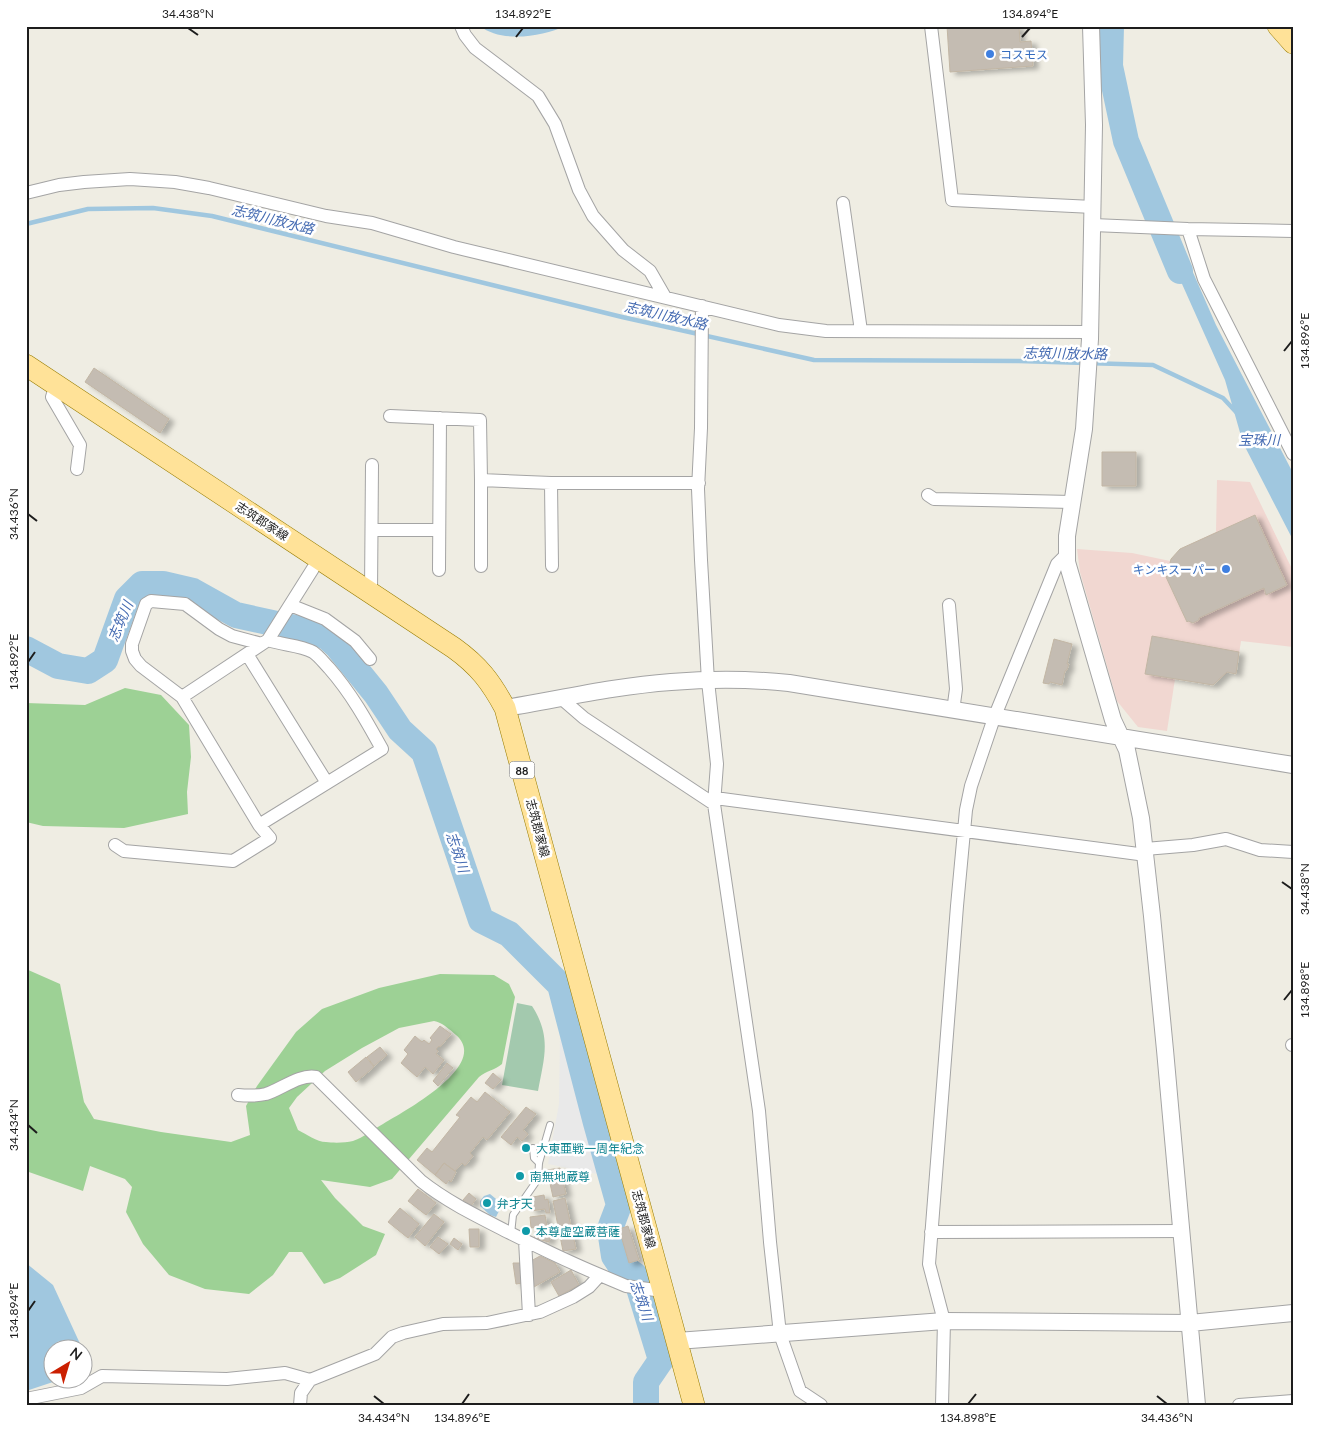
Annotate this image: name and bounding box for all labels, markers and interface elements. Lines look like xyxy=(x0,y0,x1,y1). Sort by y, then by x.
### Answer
text: 34.438°N xyxy=(162,6,214,21)
text: 134.892°E xyxy=(495,6,551,21)
text: 134.894°E xyxy=(1002,6,1058,21)
place label: コスモス xyxy=(1000,47,1048,62)
marker: コスモス xyxy=(984,48,996,60)
water label: 志筑川放水路 xyxy=(230,201,317,238)
water label: 志筑川放水路 xyxy=(623,297,710,333)
text: 134.896°E xyxy=(1297,313,1312,369)
water label: 志筑川放水路 xyxy=(1023,344,1108,362)
water label: 宝珠川 xyxy=(1238,431,1282,448)
text: 34.436°N xyxy=(6,488,21,540)
street label: 志筑郡家線 xyxy=(233,498,291,544)
place label: キンキスーパー xyxy=(1133,562,1216,577)
marker: キンキスーパー xyxy=(1220,563,1232,575)
water label: 志筑川 xyxy=(104,597,137,644)
text: 134.892°E xyxy=(6,634,21,690)
road number: 88 xyxy=(510,762,534,778)
street label: 志筑郡家線 xyxy=(523,797,553,859)
water label: 志筑川 xyxy=(443,829,474,877)
text: 34.438°N xyxy=(1297,863,1312,915)
text: 134.898°E xyxy=(1297,962,1312,1018)
text: 34.434°N xyxy=(6,1099,21,1151)
place label: 大東亜戦一周年紀念 xyxy=(536,1141,644,1156)
marker: 大東亜戦一周年紀念 xyxy=(520,1142,532,1154)
place label: 南無地蔵尊 xyxy=(530,1169,590,1184)
marker: 南無地蔵尊 xyxy=(514,1170,526,1182)
street label: 志筑郡家線 xyxy=(629,1188,659,1250)
place label: 弁才天 xyxy=(497,1196,533,1211)
marker: 弁才天 xyxy=(481,1197,493,1209)
place label: 本尊虚空蔵菩薩 xyxy=(536,1224,620,1239)
marker: 本尊虚空蔵菩薩 xyxy=(520,1225,532,1237)
water label: 志筑川 xyxy=(627,1277,658,1325)
text: 134.894°E xyxy=(6,1283,21,1339)
north arrow xyxy=(42,1338,92,1388)
text: N xyxy=(67,1343,86,1363)
text: 34.434°N xyxy=(358,1410,410,1425)
text: 134.896°E xyxy=(434,1410,490,1425)
text: 134.898°E xyxy=(940,1410,996,1425)
text: 34.436°N xyxy=(1141,1410,1193,1425)

